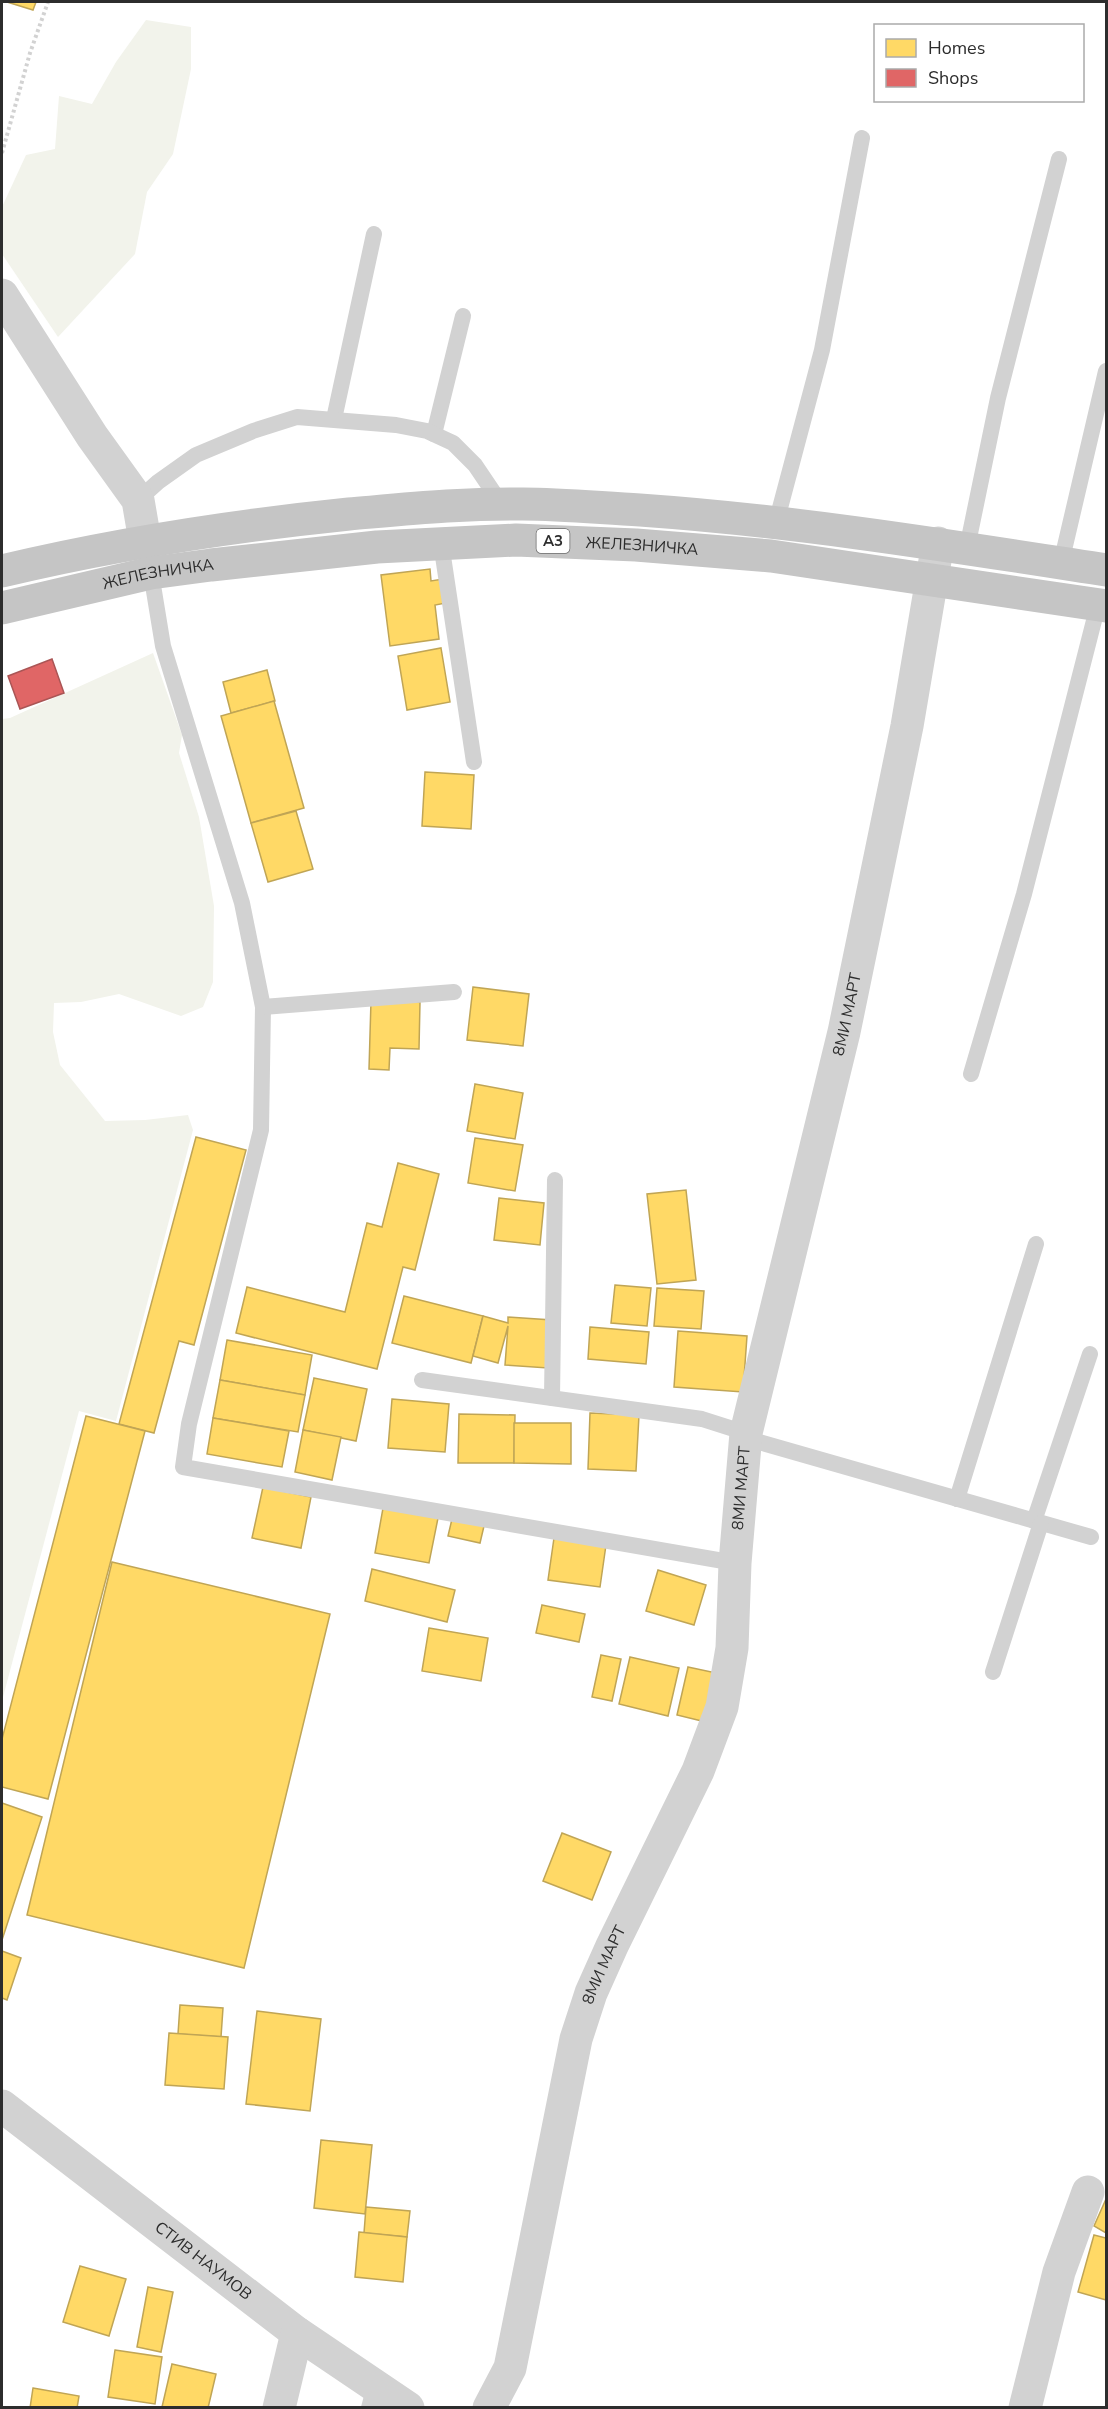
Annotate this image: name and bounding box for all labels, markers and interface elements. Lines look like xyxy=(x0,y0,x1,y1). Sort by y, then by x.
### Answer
legend xyxy=(874,24,1084,102)
text: Homes xyxy=(928,36,985,60)
text: Shops xyxy=(928,66,978,90)
road number: A3 xyxy=(536,529,570,553)
street label: ЖЕЛЕЗНИЧКА xyxy=(585,532,700,561)
street label: ЖЕЛЕЗНИЧКА xyxy=(100,554,216,595)
street label: 8МИ МАРТ xyxy=(828,971,867,1058)
street label: 8МИ МАРТ xyxy=(727,1445,756,1531)
street label: 8МИ МАРТ xyxy=(577,1922,631,2007)
street label: СТИВ НАУМОВ xyxy=(150,2216,256,2305)

